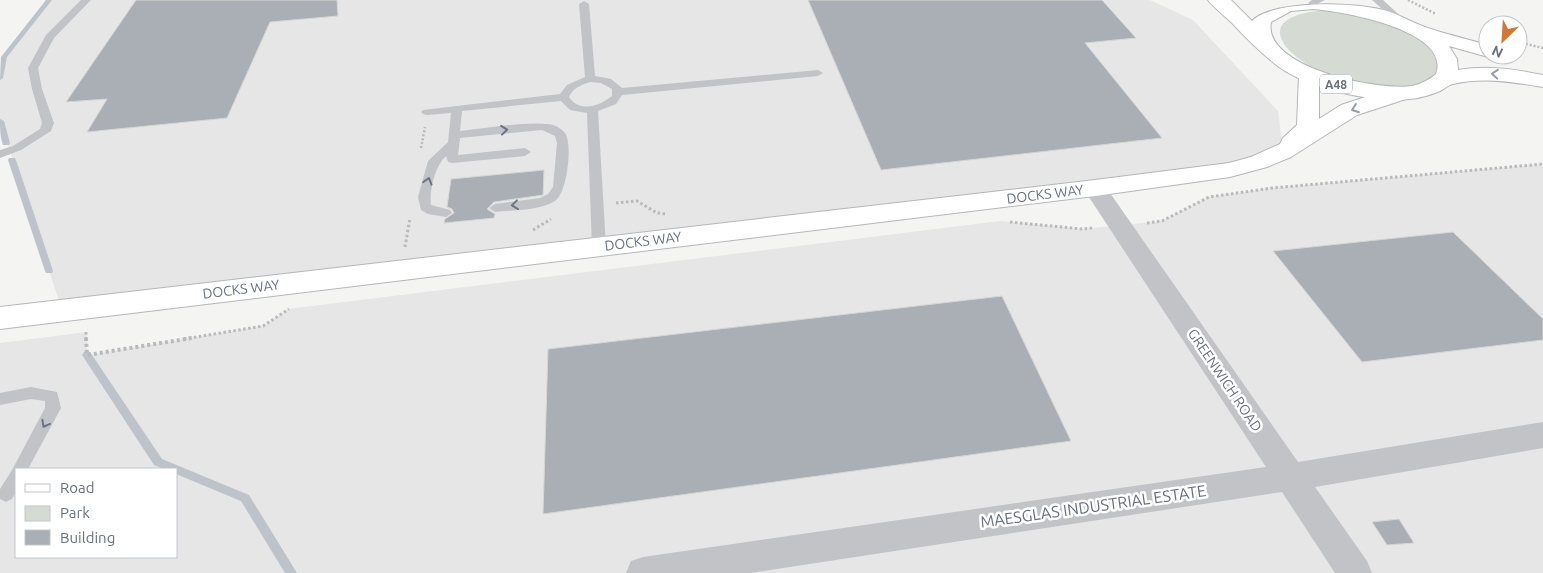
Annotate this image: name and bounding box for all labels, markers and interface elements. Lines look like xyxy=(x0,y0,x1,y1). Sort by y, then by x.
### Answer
north arrow xyxy=(1478,15,1528,65)
text: N xyxy=(1489,42,1506,61)
one-way arrow xyxy=(1491,68,1499,79)
road number: A48 xyxy=(1320,74,1352,94)
one-way arrow xyxy=(1351,103,1360,113)
one-way arrow xyxy=(500,125,508,136)
one-way arrow xyxy=(422,178,432,186)
street label: DOCKS WAY xyxy=(1006,181,1084,207)
one-way arrow xyxy=(511,200,520,210)
street label: DOCKS WAY xyxy=(604,228,682,254)
street label: DOCKS WAY xyxy=(202,276,280,302)
street label: GREENWICH ROAD xyxy=(1185,326,1265,434)
one-way arrow xyxy=(41,419,51,428)
legend xyxy=(15,468,178,558)
text: Road xyxy=(60,479,95,496)
street label: MAESGLAS INDUSTRIAL ESTATE xyxy=(979,481,1207,531)
text: Park xyxy=(60,504,90,521)
text: Building xyxy=(60,529,115,546)

